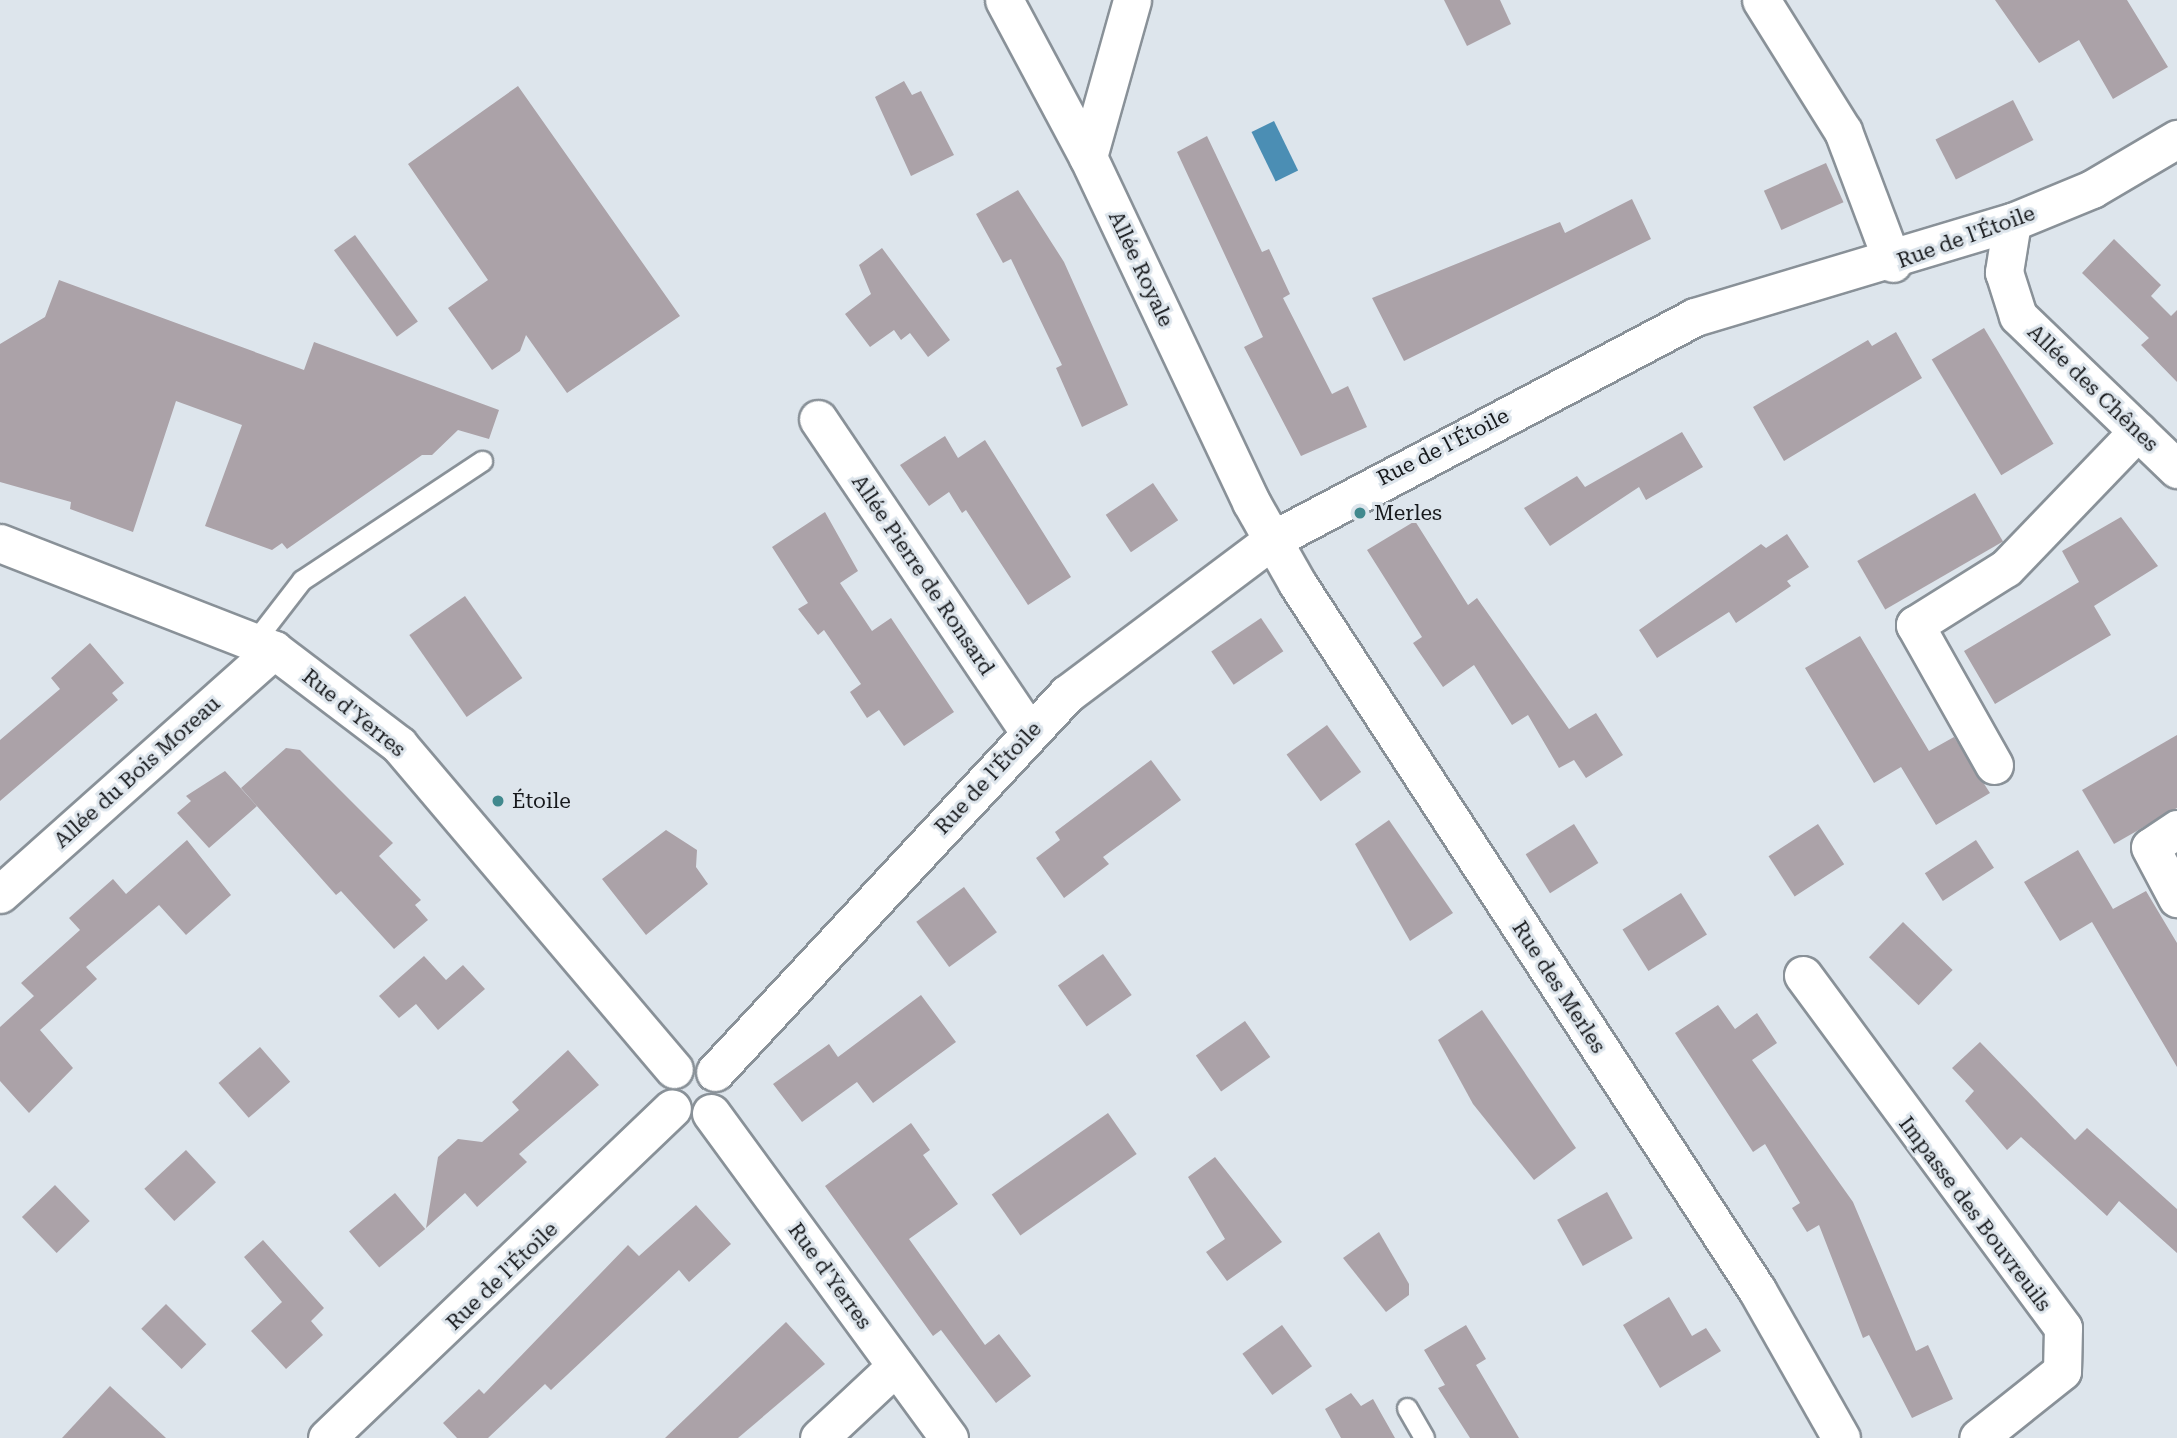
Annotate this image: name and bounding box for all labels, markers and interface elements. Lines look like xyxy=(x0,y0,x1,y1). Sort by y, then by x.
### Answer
street label: Rue de l'Étoile xyxy=(1894,200,2038,274)
street label: Allée Royale xyxy=(1103,207,1179,331)
street label: Allée des Chênes xyxy=(2022,319,2164,457)
street label: Rue de l'Étoile xyxy=(1373,403,1513,491)
street label: Allée Pierre de Ronsard xyxy=(846,470,1000,680)
place label: Merles xyxy=(1374,500,1442,526)
marker: Merles xyxy=(1352,505,1368,521)
street label: Rue d'Yerres xyxy=(297,664,411,762)
street label: Allée du Bois Moreau xyxy=(49,691,225,853)
street label: Rue de l'Étoile xyxy=(929,716,1047,840)
place label: Étoile xyxy=(512,788,571,814)
marker: Étoile xyxy=(490,793,506,809)
street label: Rue des Merles xyxy=(1507,916,1611,1058)
street label: Impasse des Bouvreuils xyxy=(1894,1112,2056,1316)
street label: Rue de l'Étoile xyxy=(441,1217,563,1335)
street label: Rue d'Yerres xyxy=(783,1218,877,1334)

